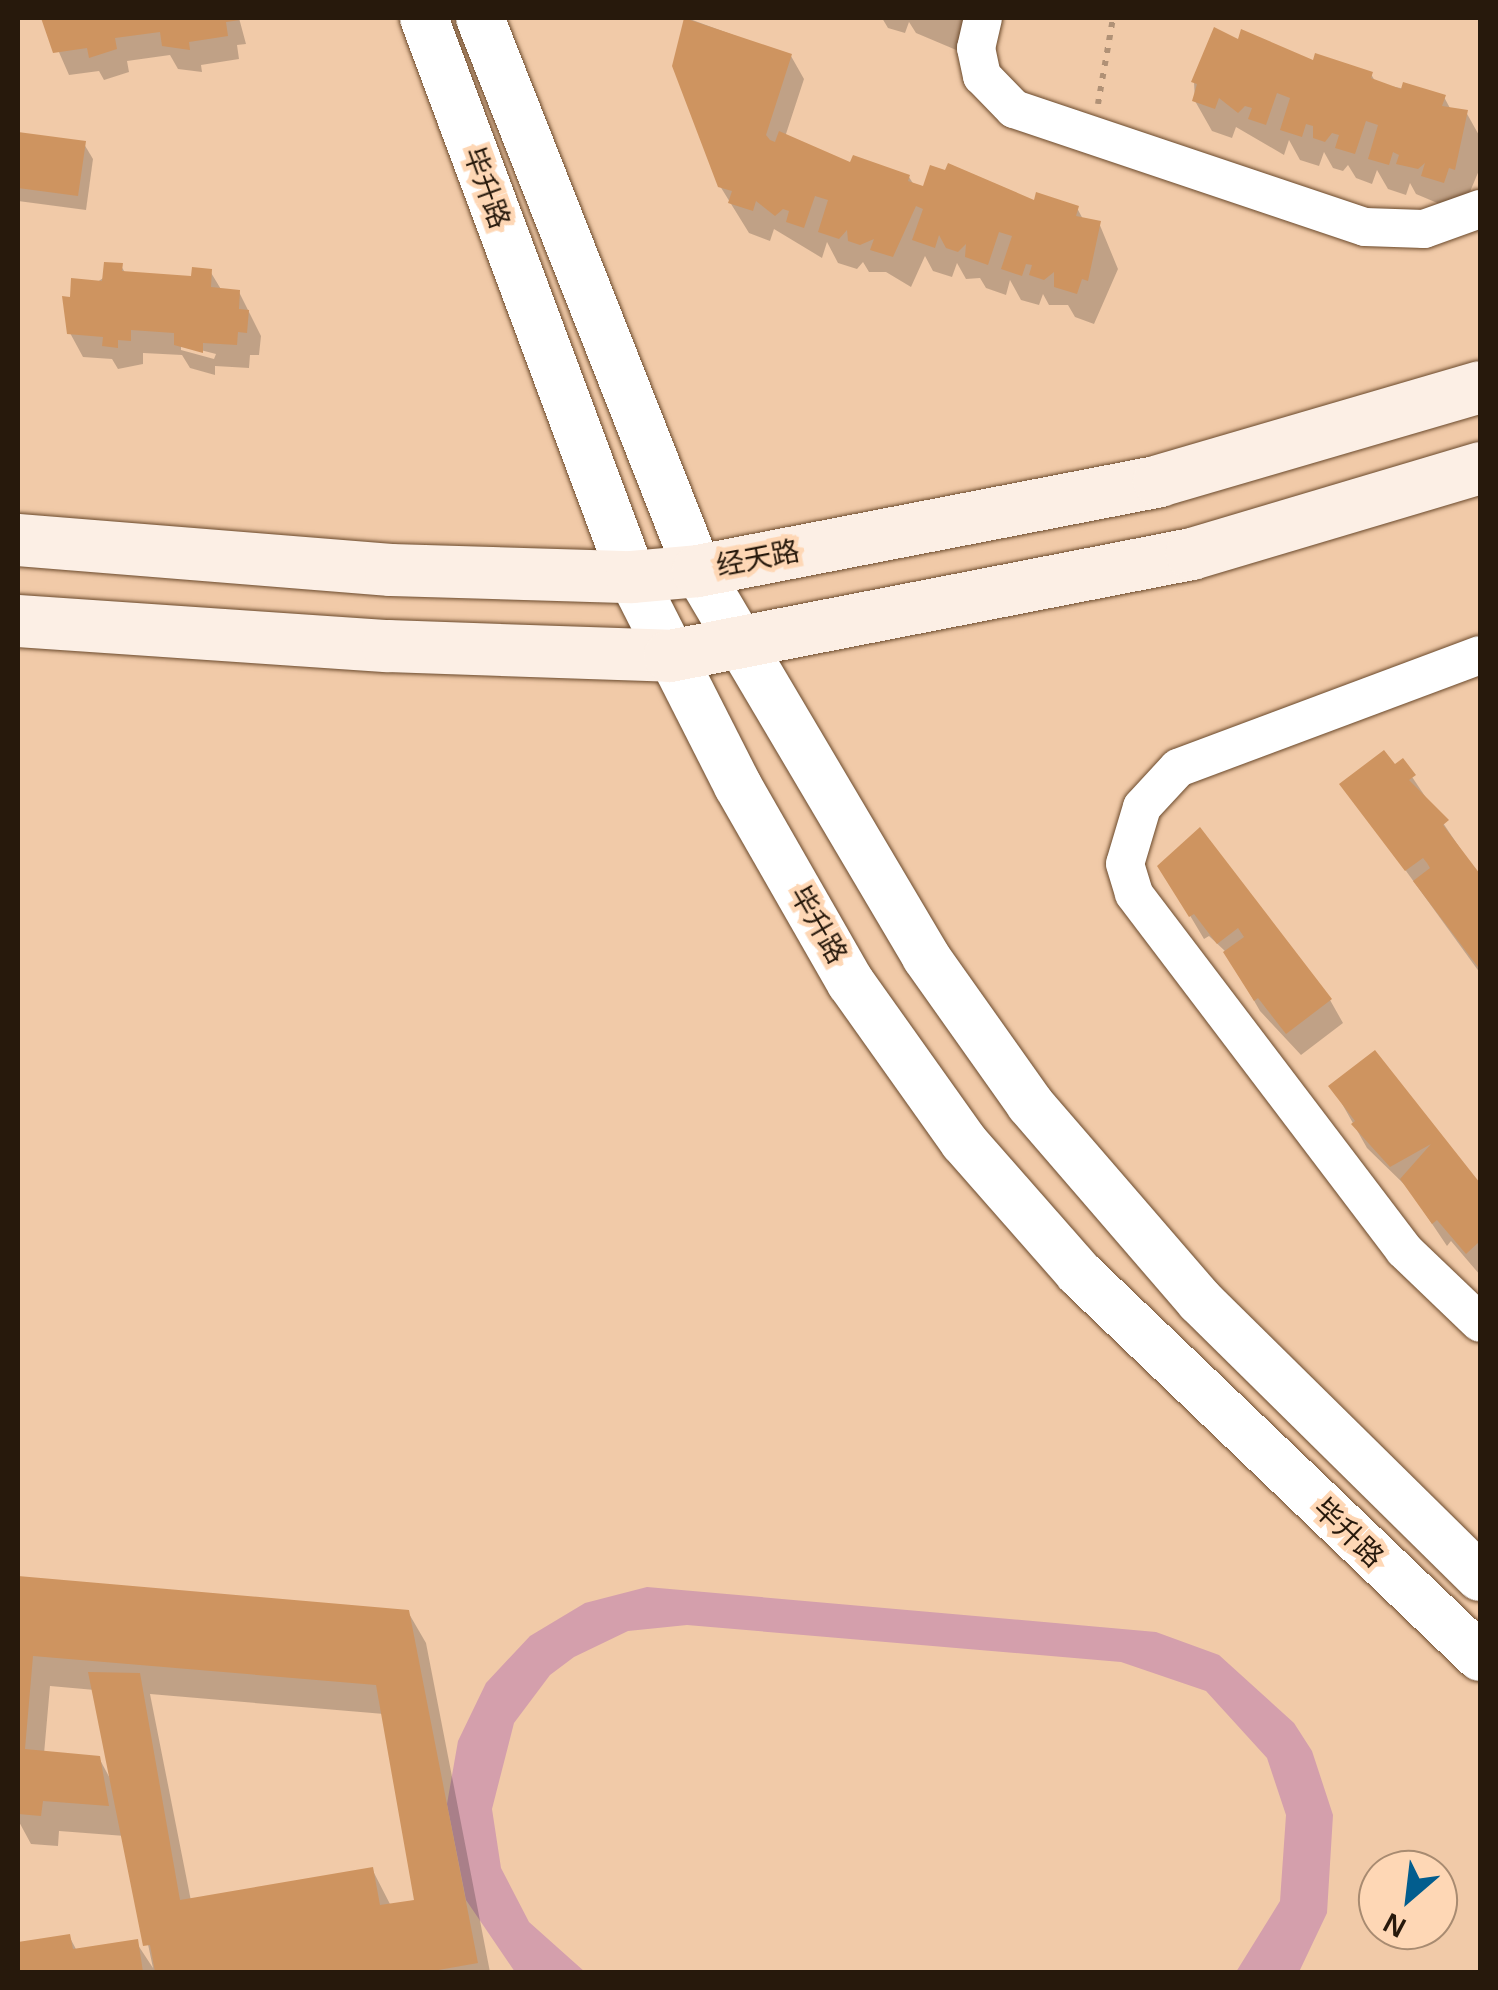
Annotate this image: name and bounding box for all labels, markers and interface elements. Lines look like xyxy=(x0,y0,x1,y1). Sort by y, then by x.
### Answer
street label: 毕升路 xyxy=(456,143,516,233)
street label: 经天路 xyxy=(714,534,802,584)
street label: 毕升路 xyxy=(782,880,854,970)
street label: 毕升路 xyxy=(1306,1492,1390,1574)
north arrow xyxy=(1358,1850,1458,1950)
text: N xyxy=(1378,1907,1411,1944)

